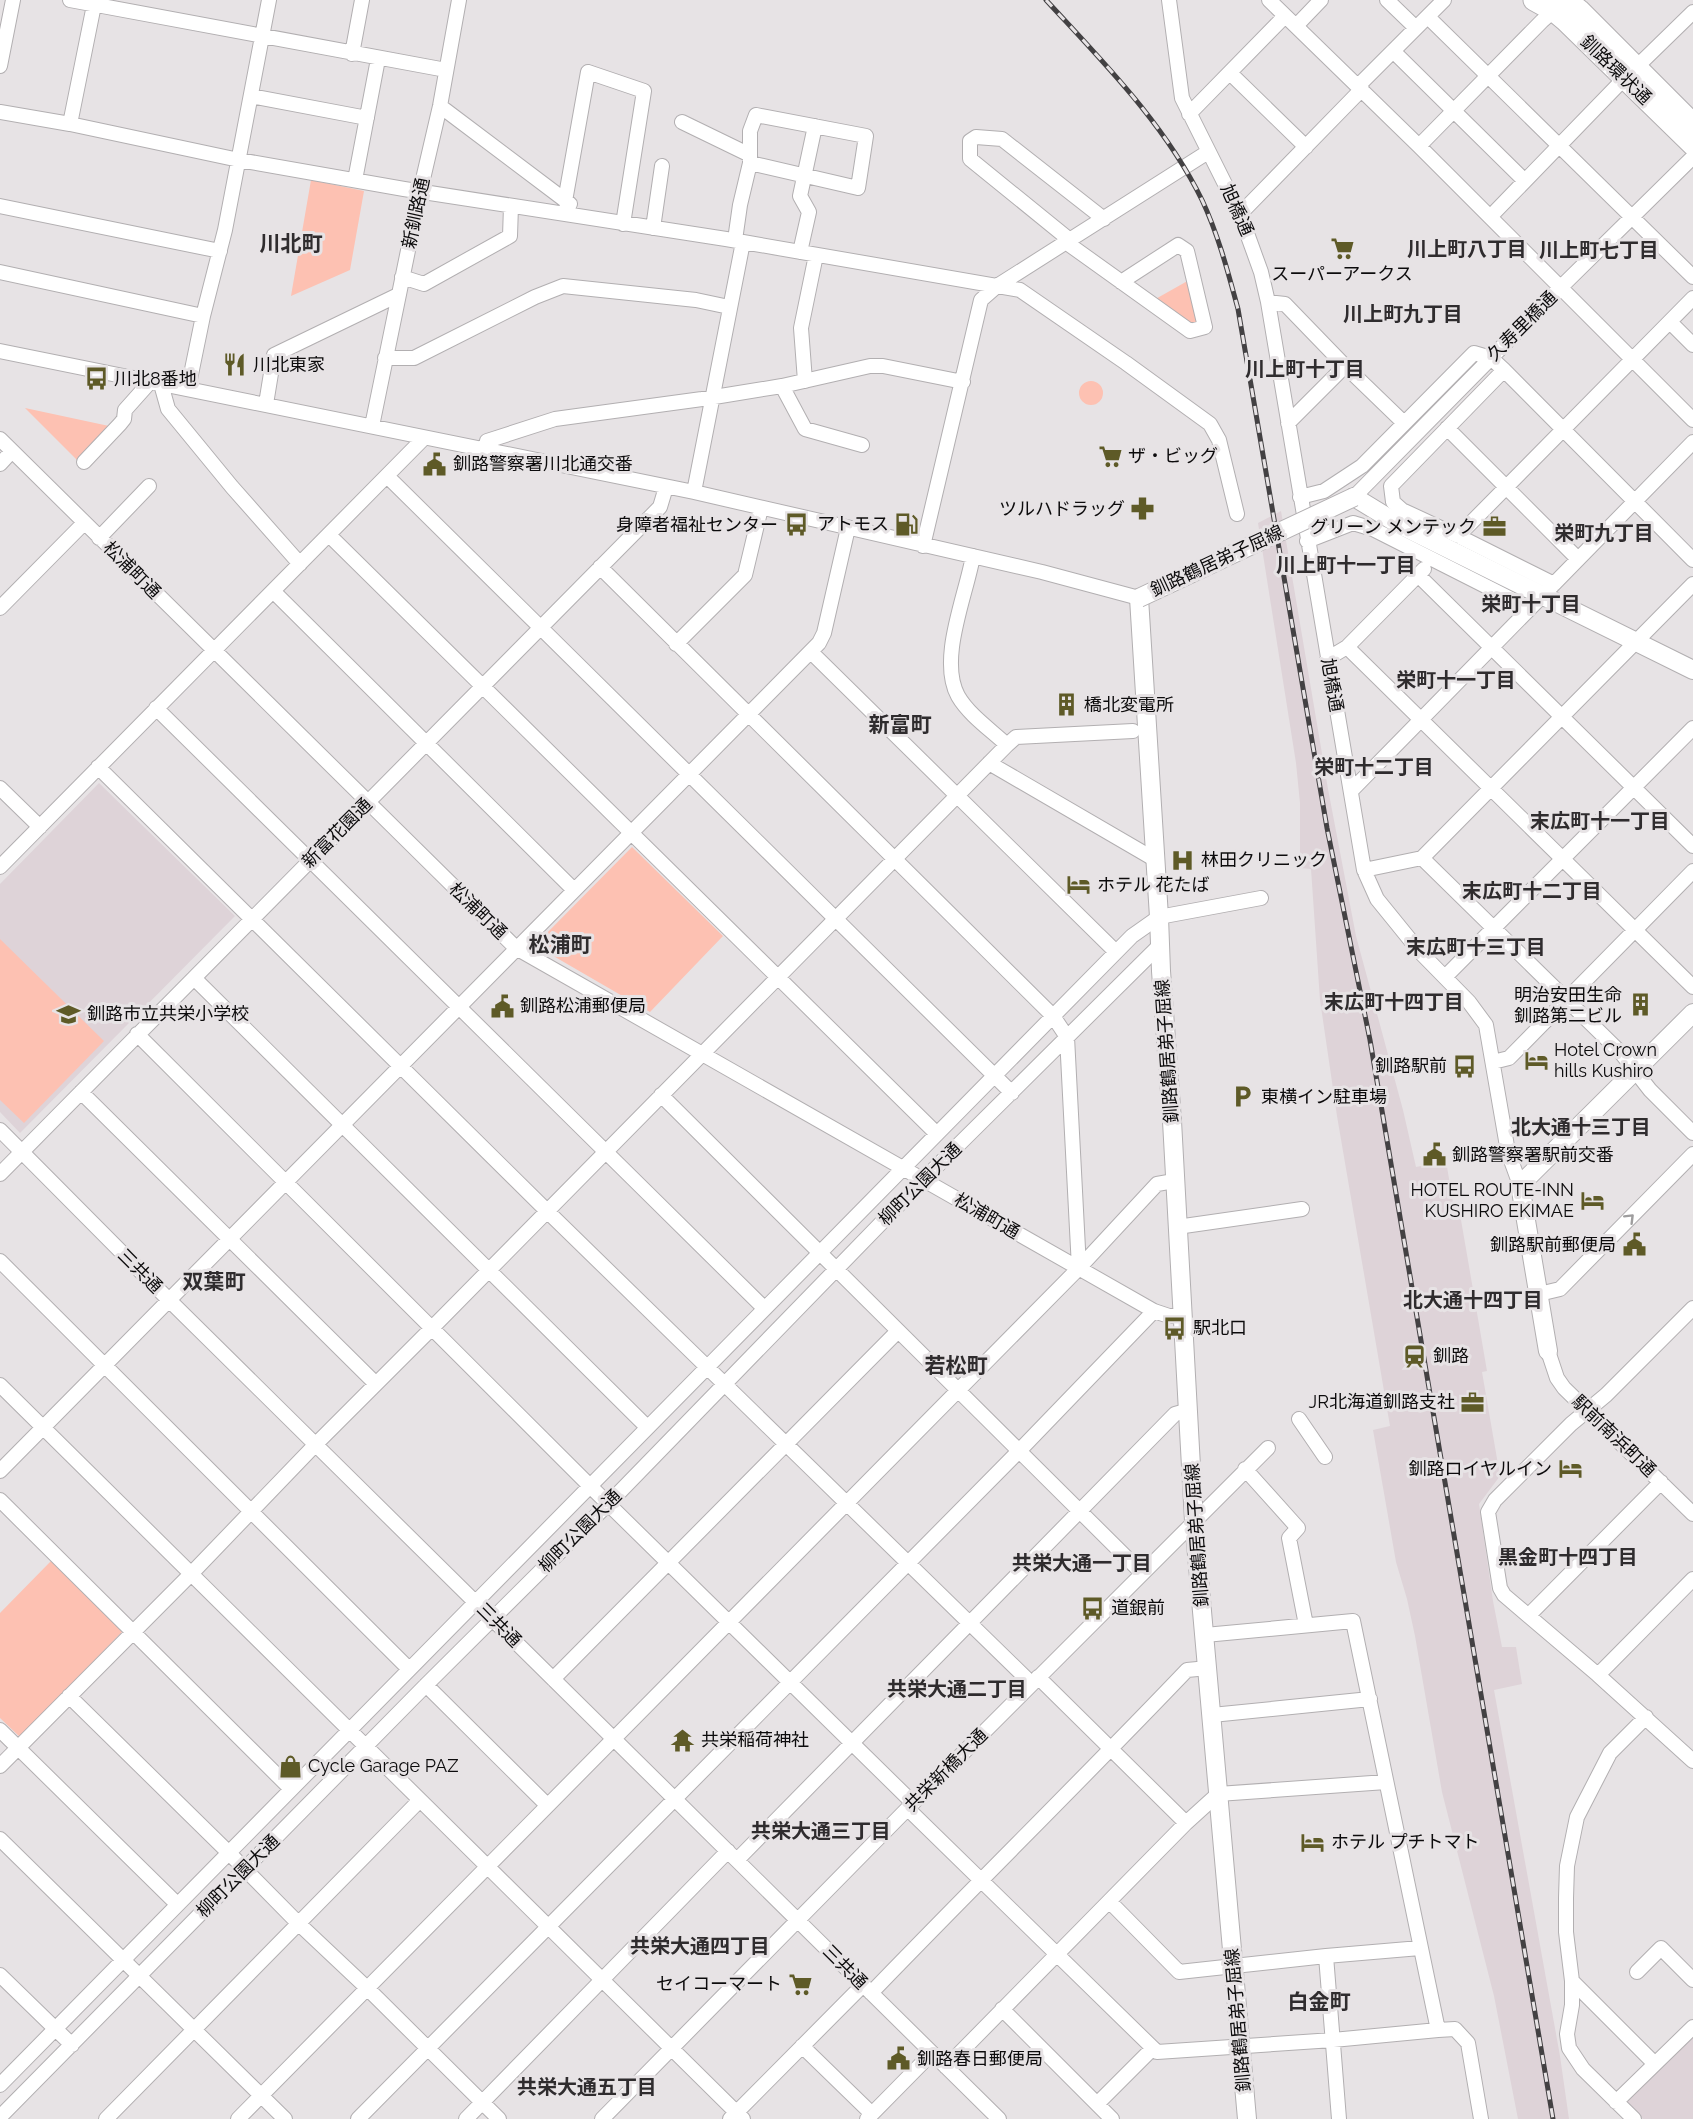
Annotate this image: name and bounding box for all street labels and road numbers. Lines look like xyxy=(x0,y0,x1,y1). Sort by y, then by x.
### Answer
street label: 釧路環状通 xyxy=(1577,31,1656,108)
street label: 新釧路通 xyxy=(398,175,433,250)
street label: 旭橋通 xyxy=(1217,181,1258,239)
street label: 久寿里橋通 xyxy=(1482,286,1561,365)
street label: 釧路鶴居弟子屈線 xyxy=(1147,521,1286,600)
street label: 松浦町通 xyxy=(99,537,165,603)
street label: 旭橋通 xyxy=(1317,657,1348,713)
street label: 新富花園通 xyxy=(297,793,376,872)
street label: 松浦町通 xyxy=(445,878,512,943)
street label: 釧路鶴居弟子屈線 xyxy=(1151,978,1182,1124)
street label: 柳町公園大通 xyxy=(874,1138,965,1229)
street label: 松浦町通 xyxy=(951,1188,1024,1243)
street label: 三共通 xyxy=(114,1244,167,1297)
street label: 駅前南浜町通 xyxy=(1568,1391,1660,1481)
street label: 釧路鶴居弟子屈線 xyxy=(1181,1462,1212,1608)
street label: 柳町公園大通 xyxy=(534,1485,625,1576)
street label: 三共通 xyxy=(473,1598,526,1651)
street label: 共栄新橋大通 xyxy=(900,1724,991,1815)
street label: 柳町公園大通 xyxy=(192,1830,283,1921)
street label: 三共通 xyxy=(819,1940,872,1993)
street label: 釧路鶴居弟子屈線 xyxy=(1221,1947,1254,2093)

